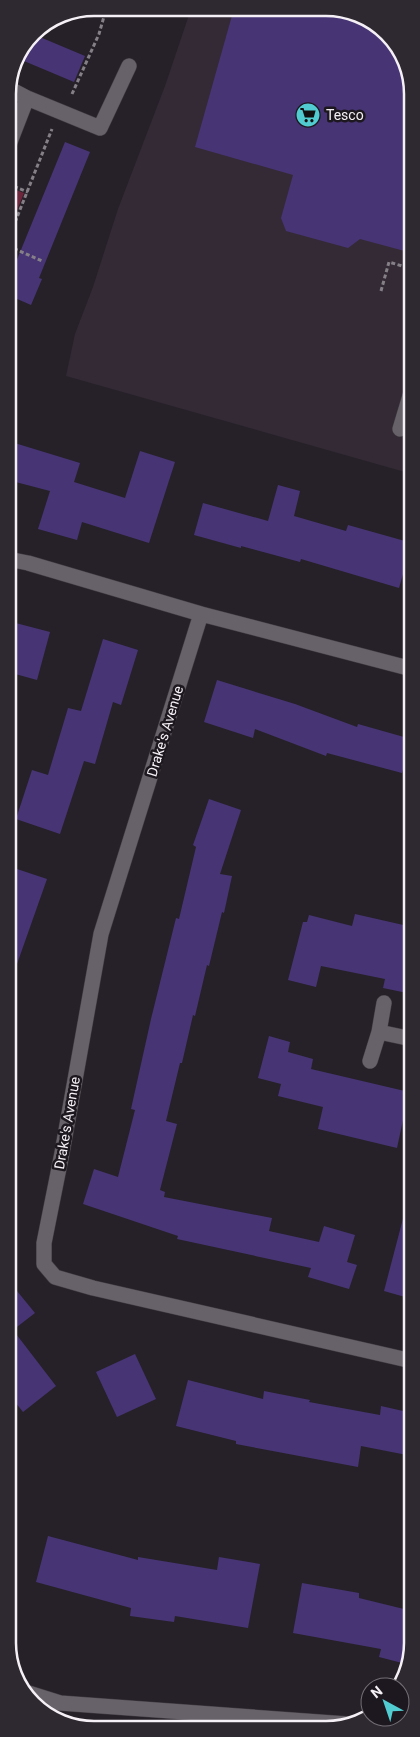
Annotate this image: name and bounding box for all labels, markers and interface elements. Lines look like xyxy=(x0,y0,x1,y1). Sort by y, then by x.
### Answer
supermarket icon: Tesco xyxy=(295,102,321,128)
place label: Tesco xyxy=(326,107,364,123)
street label: Drake's Avenue xyxy=(144,684,186,778)
street label: Drake's Avenue xyxy=(51,1075,83,1171)
north arrow xyxy=(360,1677,410,1727)
text: N xyxy=(368,1683,386,1701)

